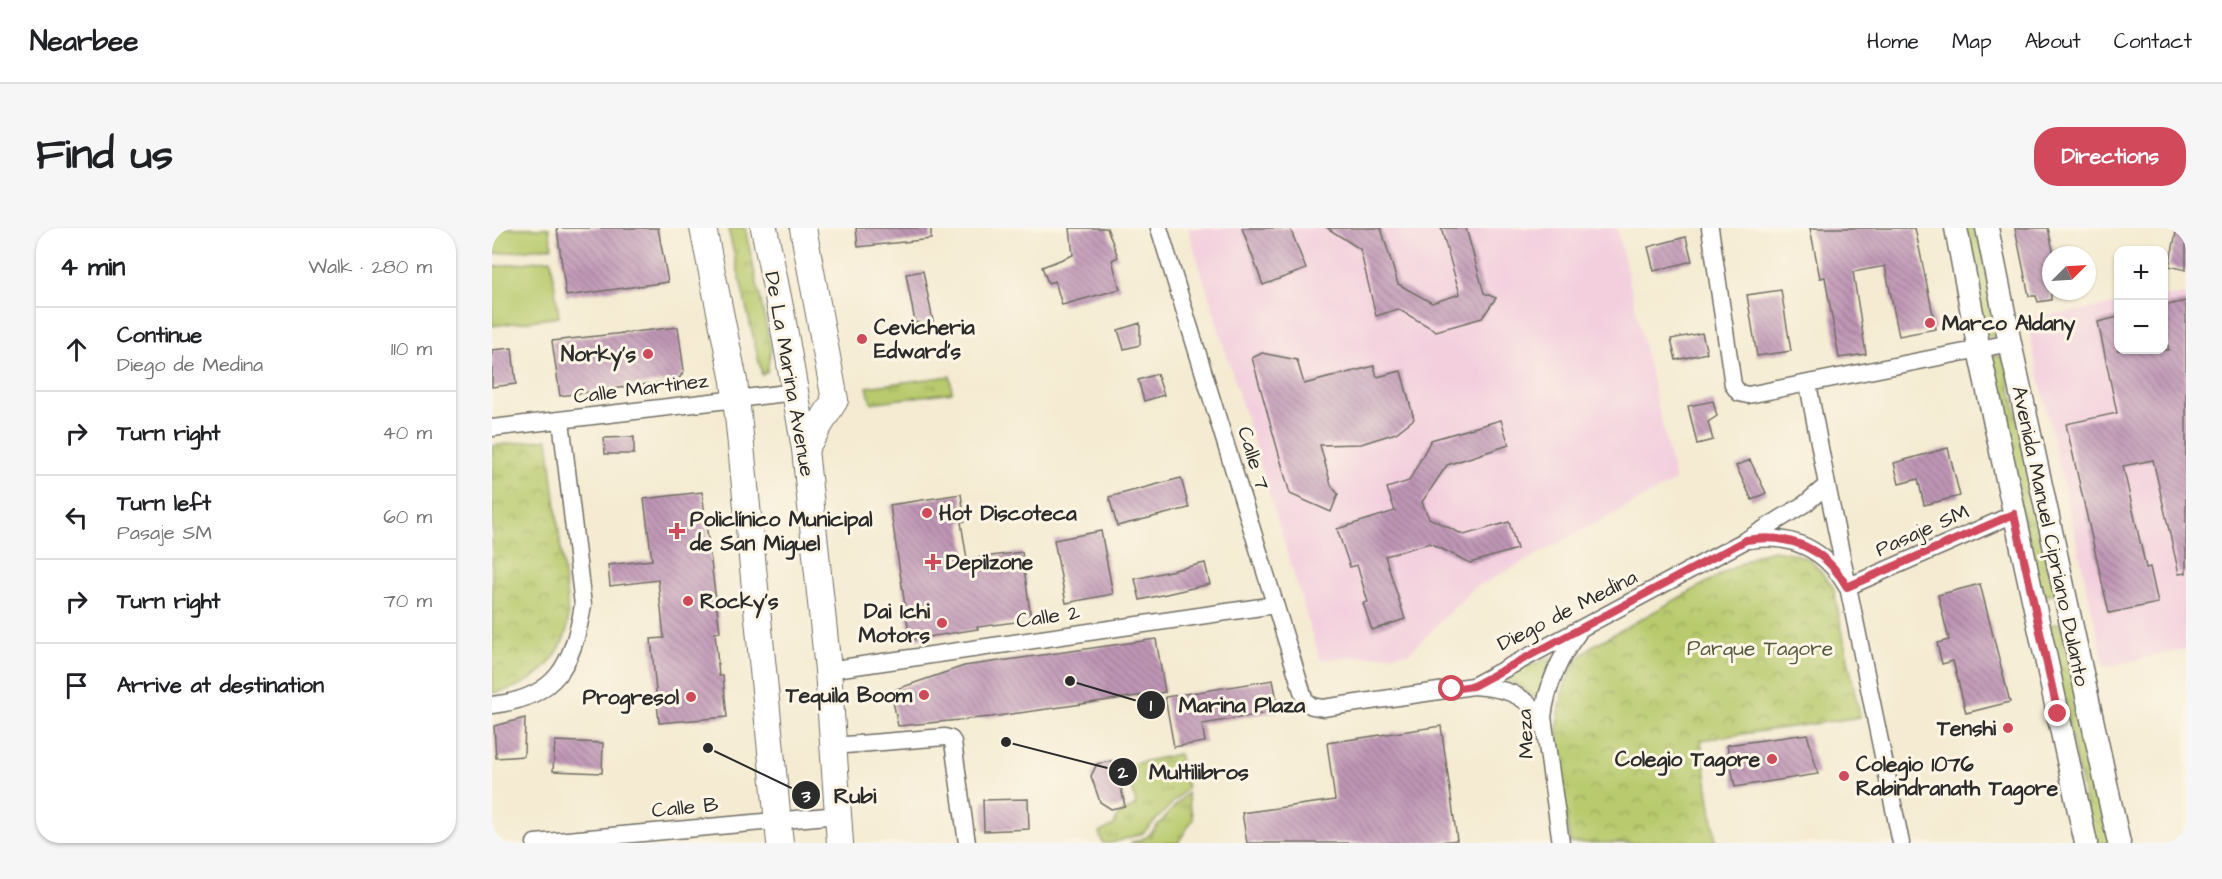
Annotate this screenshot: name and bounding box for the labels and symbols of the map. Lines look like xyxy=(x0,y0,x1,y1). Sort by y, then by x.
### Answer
north arrow xyxy=(2042,246,2096,300)
street label: De La Marina Avenue xyxy=(757,269,822,479)
place label: Marco Aldany xyxy=(1942,309,2076,341)
place label: Cevicheria Edward's xyxy=(874,313,975,366)
marker: Marco Aldany xyxy=(1923,316,1937,330)
marker: Cevicheria Edward's xyxy=(855,332,869,346)
place label: Norky's xyxy=(561,340,636,372)
marker: Norky's xyxy=(641,347,655,361)
street label: Calle Martinez xyxy=(572,366,711,411)
street label: Avenida Manuel Cipriano Dulanto xyxy=(2003,383,2097,689)
street label: Calle 7 xyxy=(1230,423,1277,493)
street label: Pasaje SM xyxy=(1871,497,1974,564)
place label: Hot Discoteca xyxy=(939,499,1077,528)
place label: Policlínico Municipal de San Miguel xyxy=(689,505,873,560)
marker: Hot Discoteca xyxy=(920,506,934,520)
marker: Policlínico Municipal de San Miguel xyxy=(668,522,686,540)
place label: Depilzone xyxy=(946,548,1034,578)
marker: Depilzone xyxy=(924,553,942,571)
street label: Diego de Medina xyxy=(1492,563,1643,660)
place label: Rocky's xyxy=(700,587,779,619)
marker: Rocky's xyxy=(681,594,695,608)
place label: Dai Ichi Motors xyxy=(858,597,931,650)
street label: Calle 2 xyxy=(1014,598,1082,635)
marker: Dai Ichi Motors xyxy=(935,616,949,630)
park label: Parque Tagore xyxy=(1687,634,1833,665)
route start xyxy=(1438,675,1464,701)
place label: Tequila Boom xyxy=(785,681,913,711)
place label: Progresol xyxy=(583,683,680,714)
callout: Marina Plaza xyxy=(1136,685,1317,725)
marker: Tequila Boom xyxy=(917,688,931,702)
marker: Progresol xyxy=(684,690,698,704)
text: Marina Plaza xyxy=(1179,690,1306,721)
text: 1 xyxy=(1150,693,1153,718)
route end xyxy=(2044,700,2070,726)
street label: Meza xyxy=(1510,708,1541,760)
place label: Tenshi xyxy=(1936,714,1997,743)
marker: Tenshi xyxy=(2001,721,2015,735)
place label: Colegio Tagore xyxy=(1615,745,1761,776)
place label: Colegio 1076 Rabindranath Tagore xyxy=(1856,750,2059,805)
callout: Multilibros xyxy=(1108,752,1261,792)
marker: Colegio Tagore xyxy=(1765,752,1779,766)
text: Multilibros xyxy=(1149,757,1249,788)
text: 2 xyxy=(1117,760,1129,785)
marker: Colegio 1076 Rabindranath Tagore xyxy=(1837,769,1851,783)
callout: Rubi xyxy=(791,775,888,815)
text: Rubi xyxy=(834,781,877,812)
text: 3 xyxy=(800,784,811,809)
street label: Calle B xyxy=(650,790,720,825)

